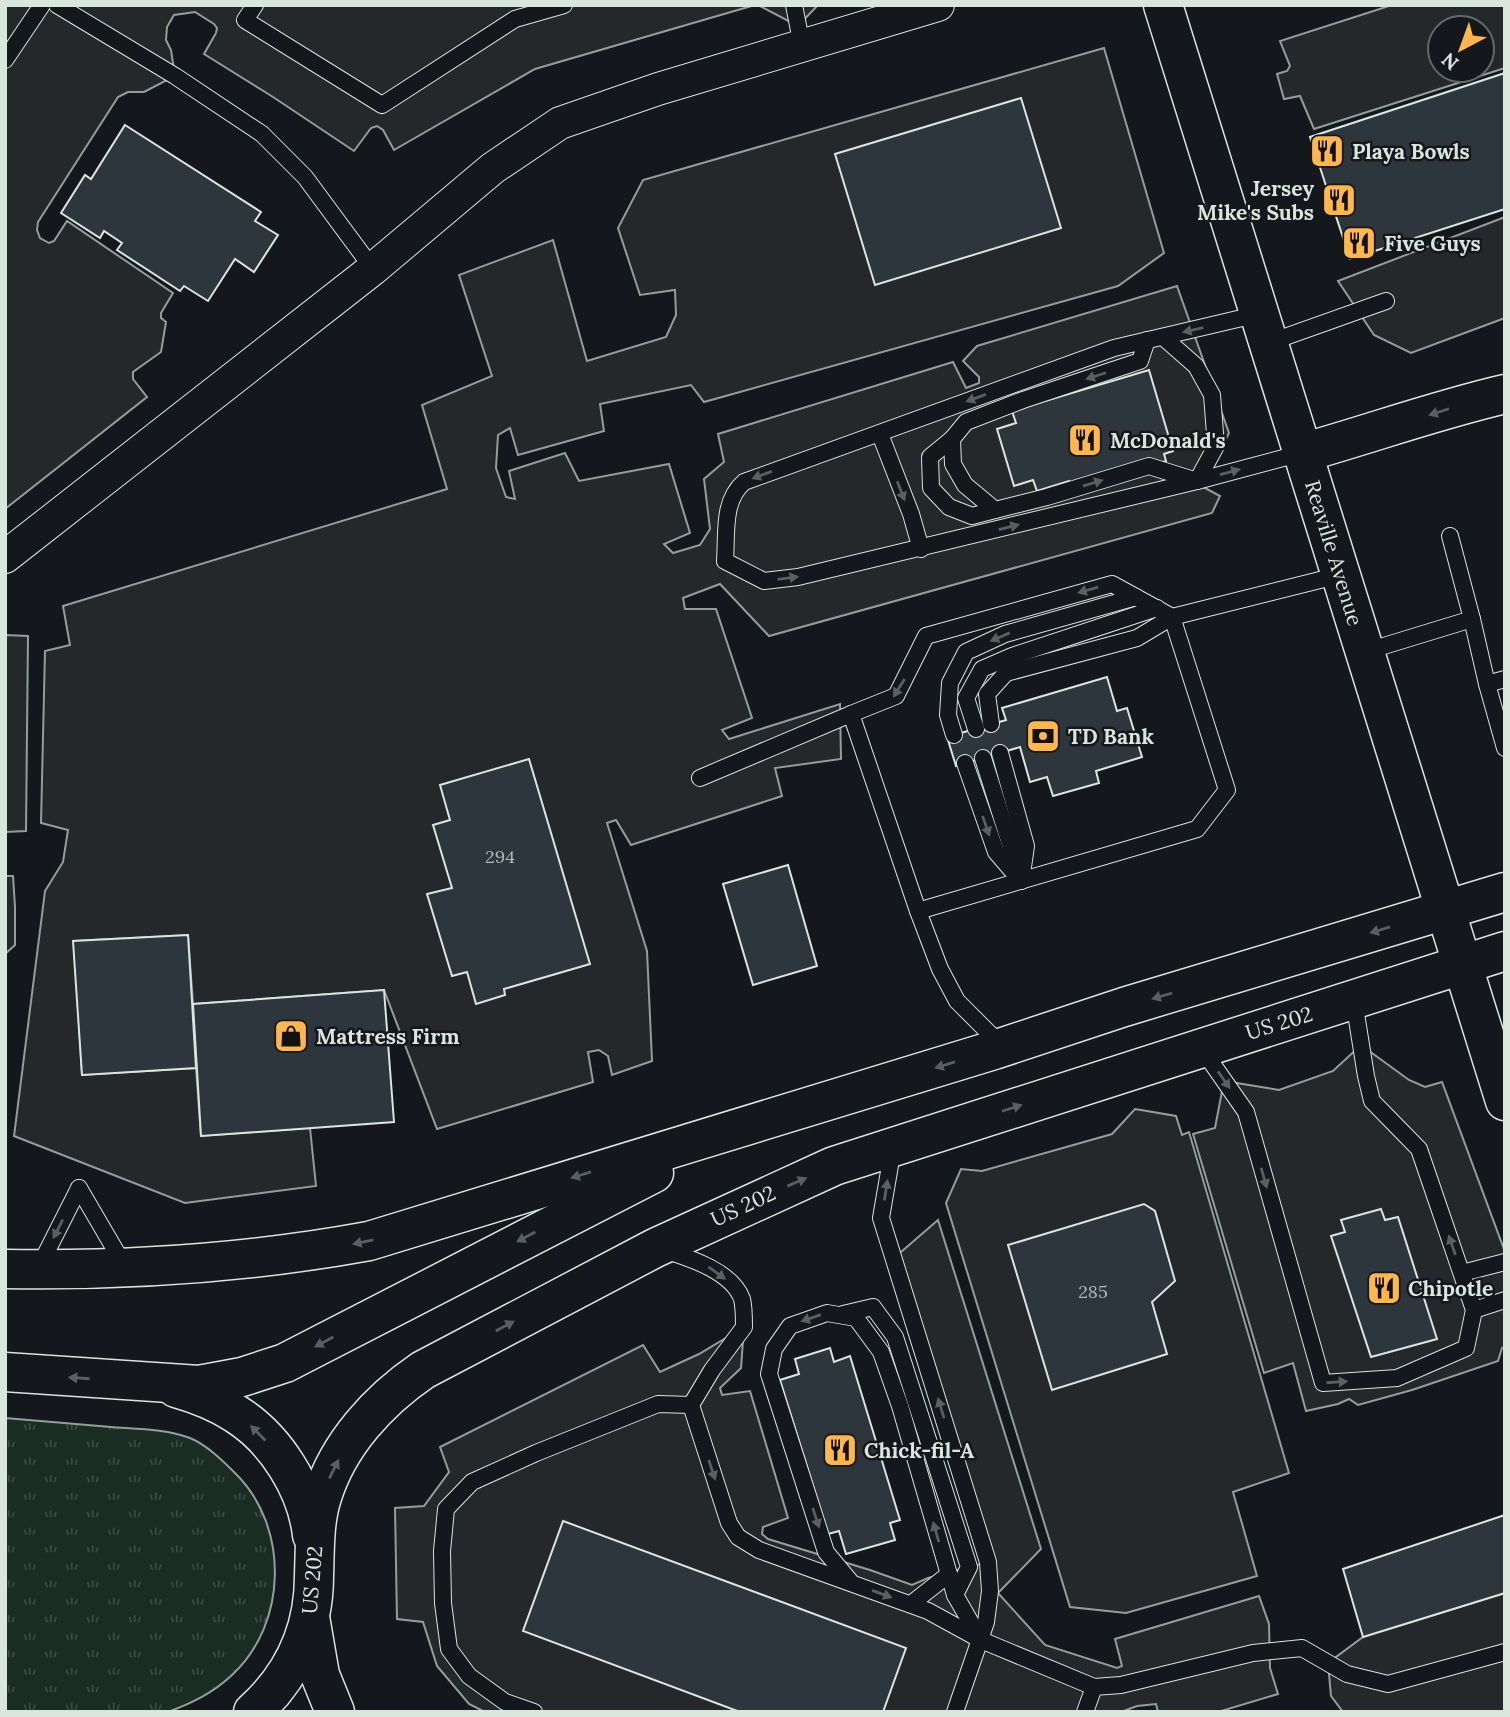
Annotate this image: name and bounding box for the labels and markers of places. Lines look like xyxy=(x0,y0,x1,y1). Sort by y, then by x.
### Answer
restaurant icon: Playa Bowls xyxy=(1308,132,1346,170)
place label: Playa Bowls xyxy=(1352,138,1470,165)
place label: Jersey Mike's Subs xyxy=(1197,175,1314,226)
restaurant icon: Jersey Mike's Subs xyxy=(1320,181,1358,219)
restaurant icon: Five Guys xyxy=(1340,224,1378,262)
place label: Five Guys xyxy=(1384,230,1481,257)
restaurant icon: McDonald's xyxy=(1066,421,1104,459)
place label: McDonald's xyxy=(1110,427,1226,454)
bank icon: TD Bank xyxy=(1024,717,1062,755)
place label: TD Bank xyxy=(1068,723,1154,750)
shop icon: Mattress Firm xyxy=(272,1017,310,1055)
place label: Mattress Firm xyxy=(316,1023,460,1050)
restaurant icon: Chipotle xyxy=(1365,1269,1403,1307)
place label: Chipotle xyxy=(1408,1275,1493,1302)
restaurant icon: Chick-fil-A xyxy=(821,1431,859,1469)
place label: Chick-fil-A xyxy=(864,1437,974,1464)

